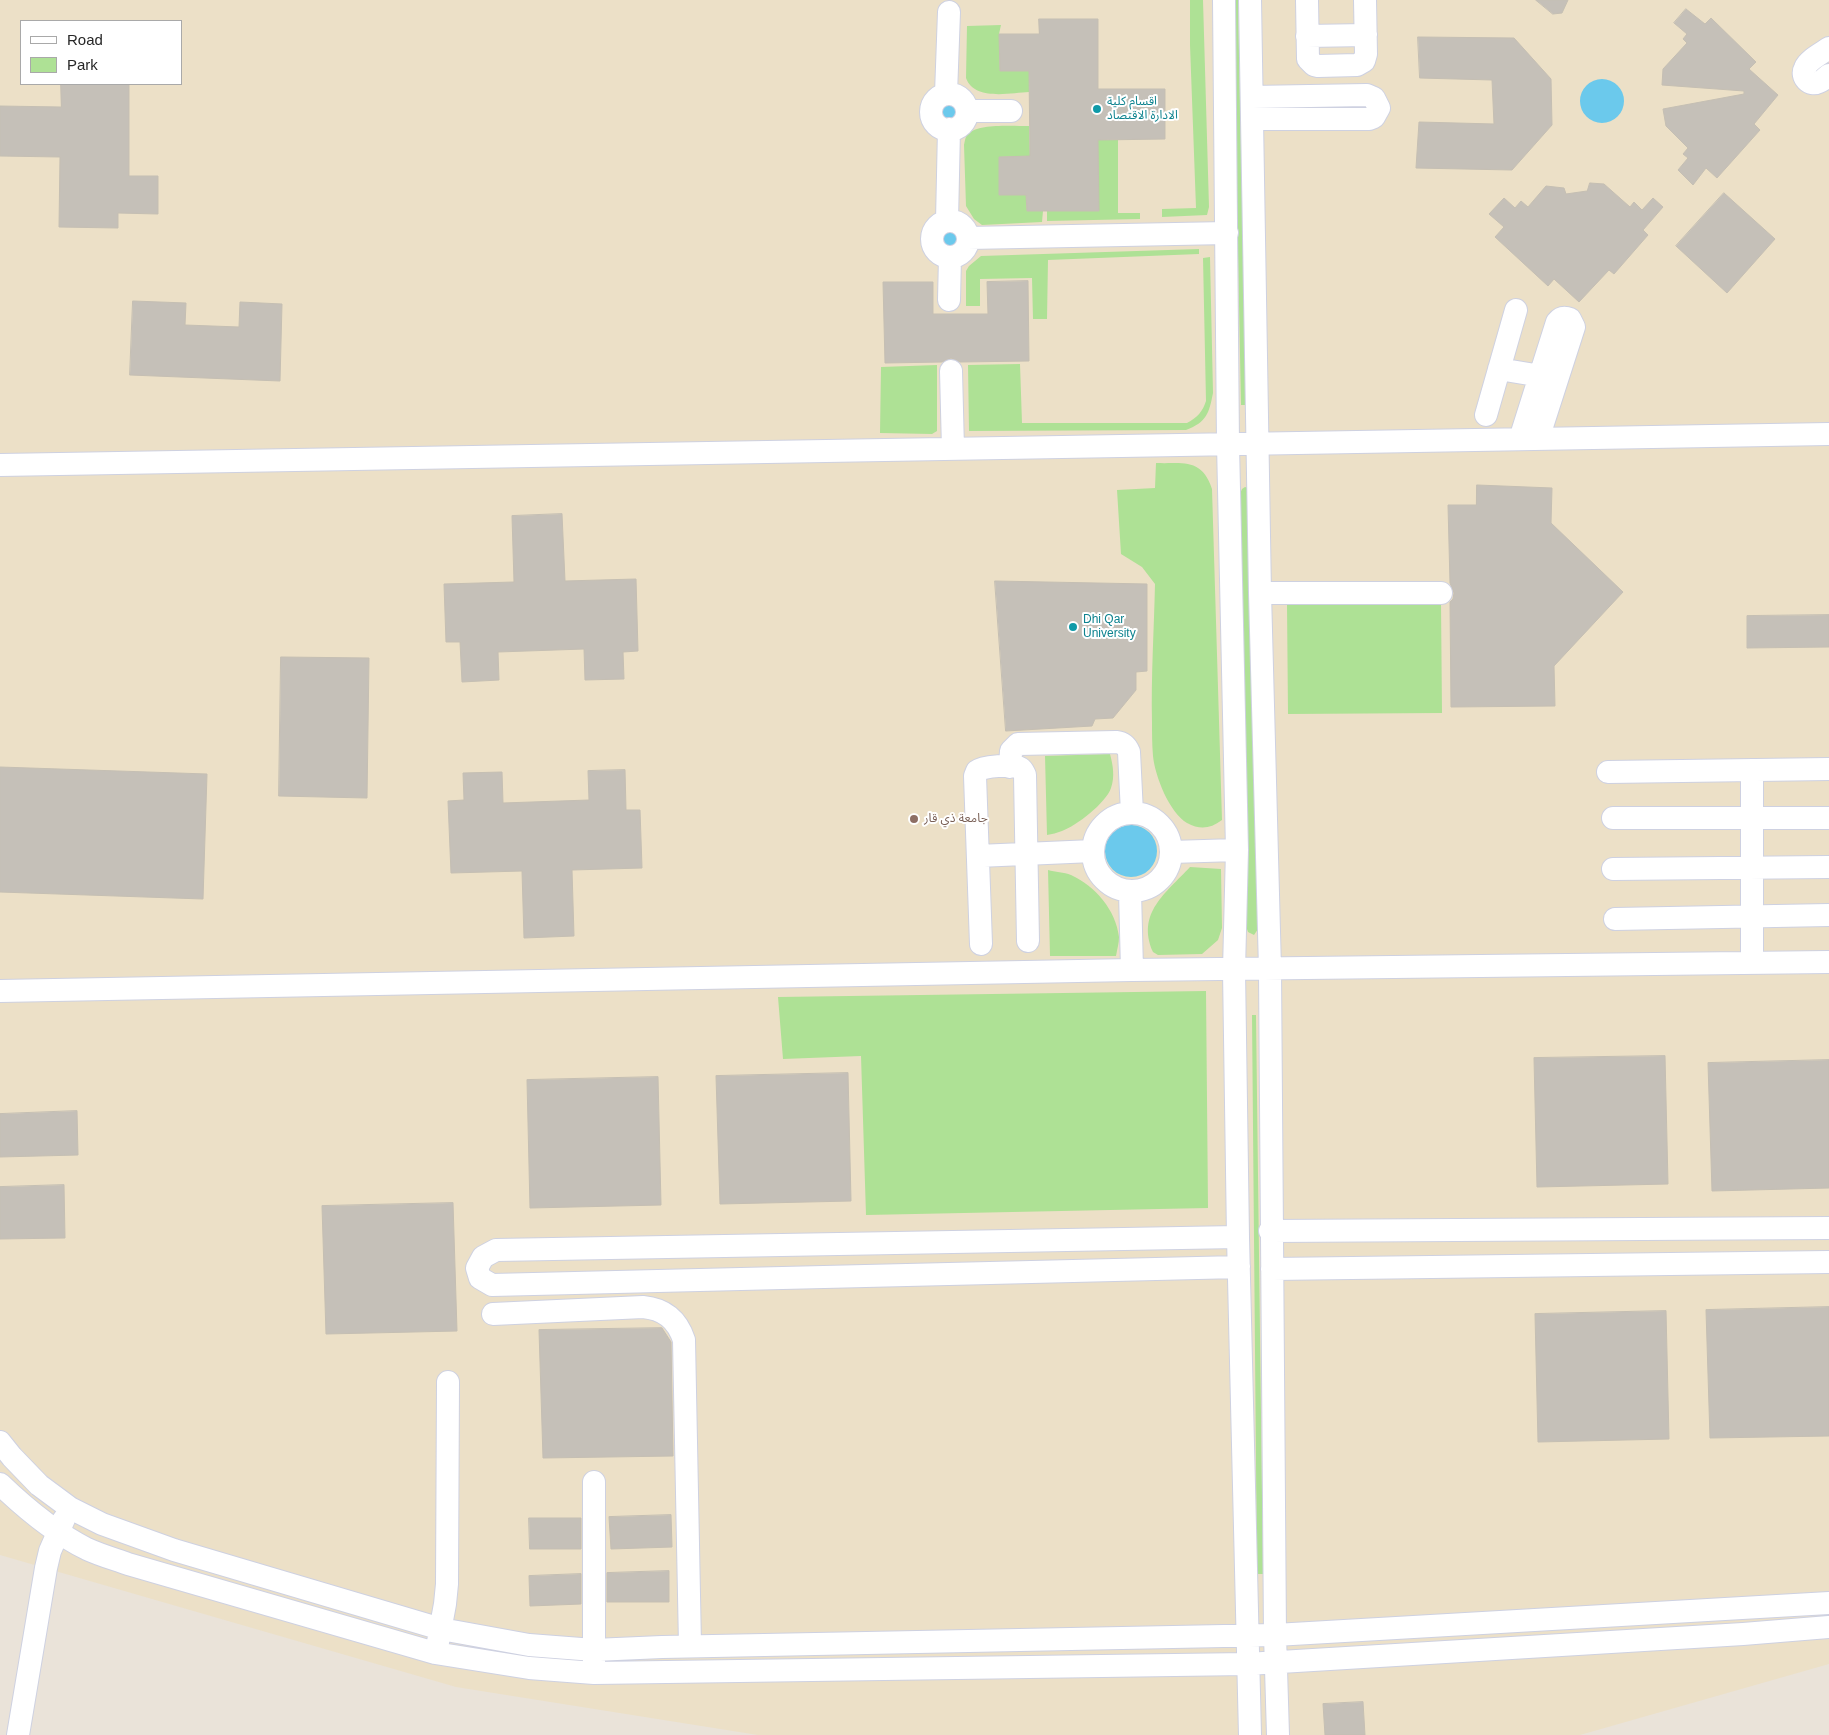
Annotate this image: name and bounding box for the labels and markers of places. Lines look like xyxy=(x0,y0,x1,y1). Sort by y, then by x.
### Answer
place label: اقسام كلية الادارة الاقتصاد xyxy=(1107,95,1178,123)
marker: اقسام كلية الادارة الاقتصاد xyxy=(1091,103,1103,115)
place label: Dhi Qar University xyxy=(1083,613,1136,641)
marker: Dhi Qar University xyxy=(1067,621,1079,633)
place label: جامعة ذي قار xyxy=(924,812,988,826)
marker: جامعة ذي قار xyxy=(908,813,920,825)

